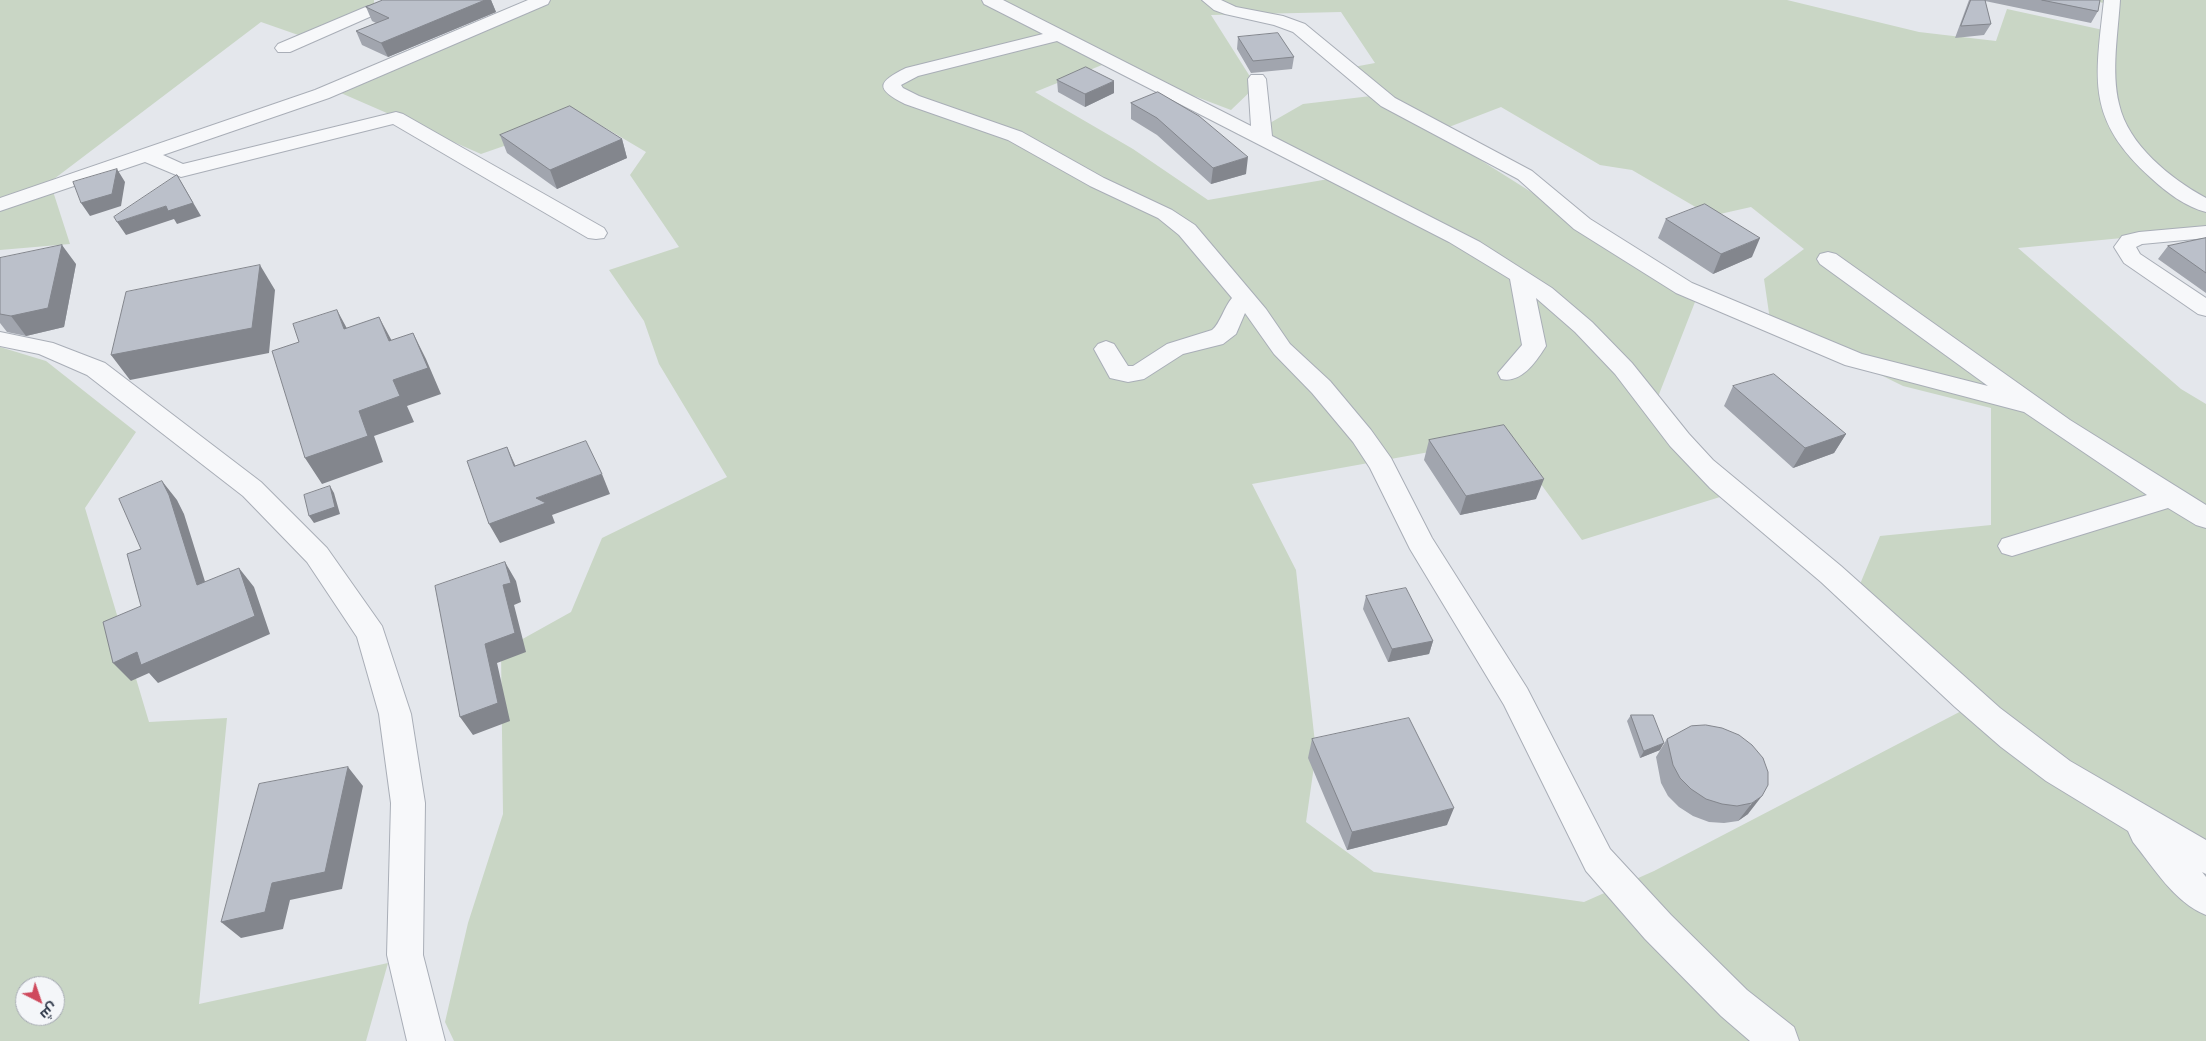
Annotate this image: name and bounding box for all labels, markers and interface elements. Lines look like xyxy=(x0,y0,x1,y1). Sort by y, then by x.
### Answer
north arrow xyxy=(15,976,65,1026)
text: ش xyxy=(37,1000,62,1024)

